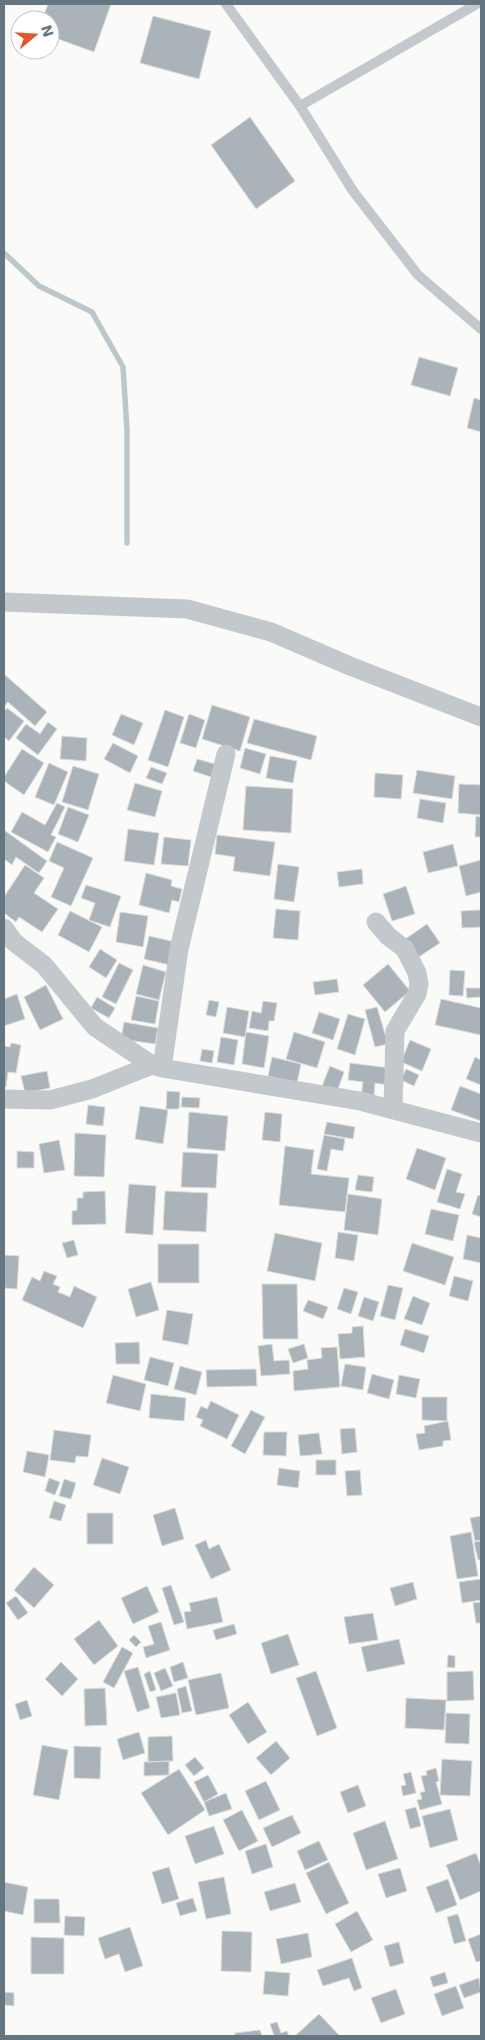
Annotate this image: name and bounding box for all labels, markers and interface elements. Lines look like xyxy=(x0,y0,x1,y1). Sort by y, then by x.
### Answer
north arrow xyxy=(10,10,60,60)
text: N xyxy=(38,23,57,39)

